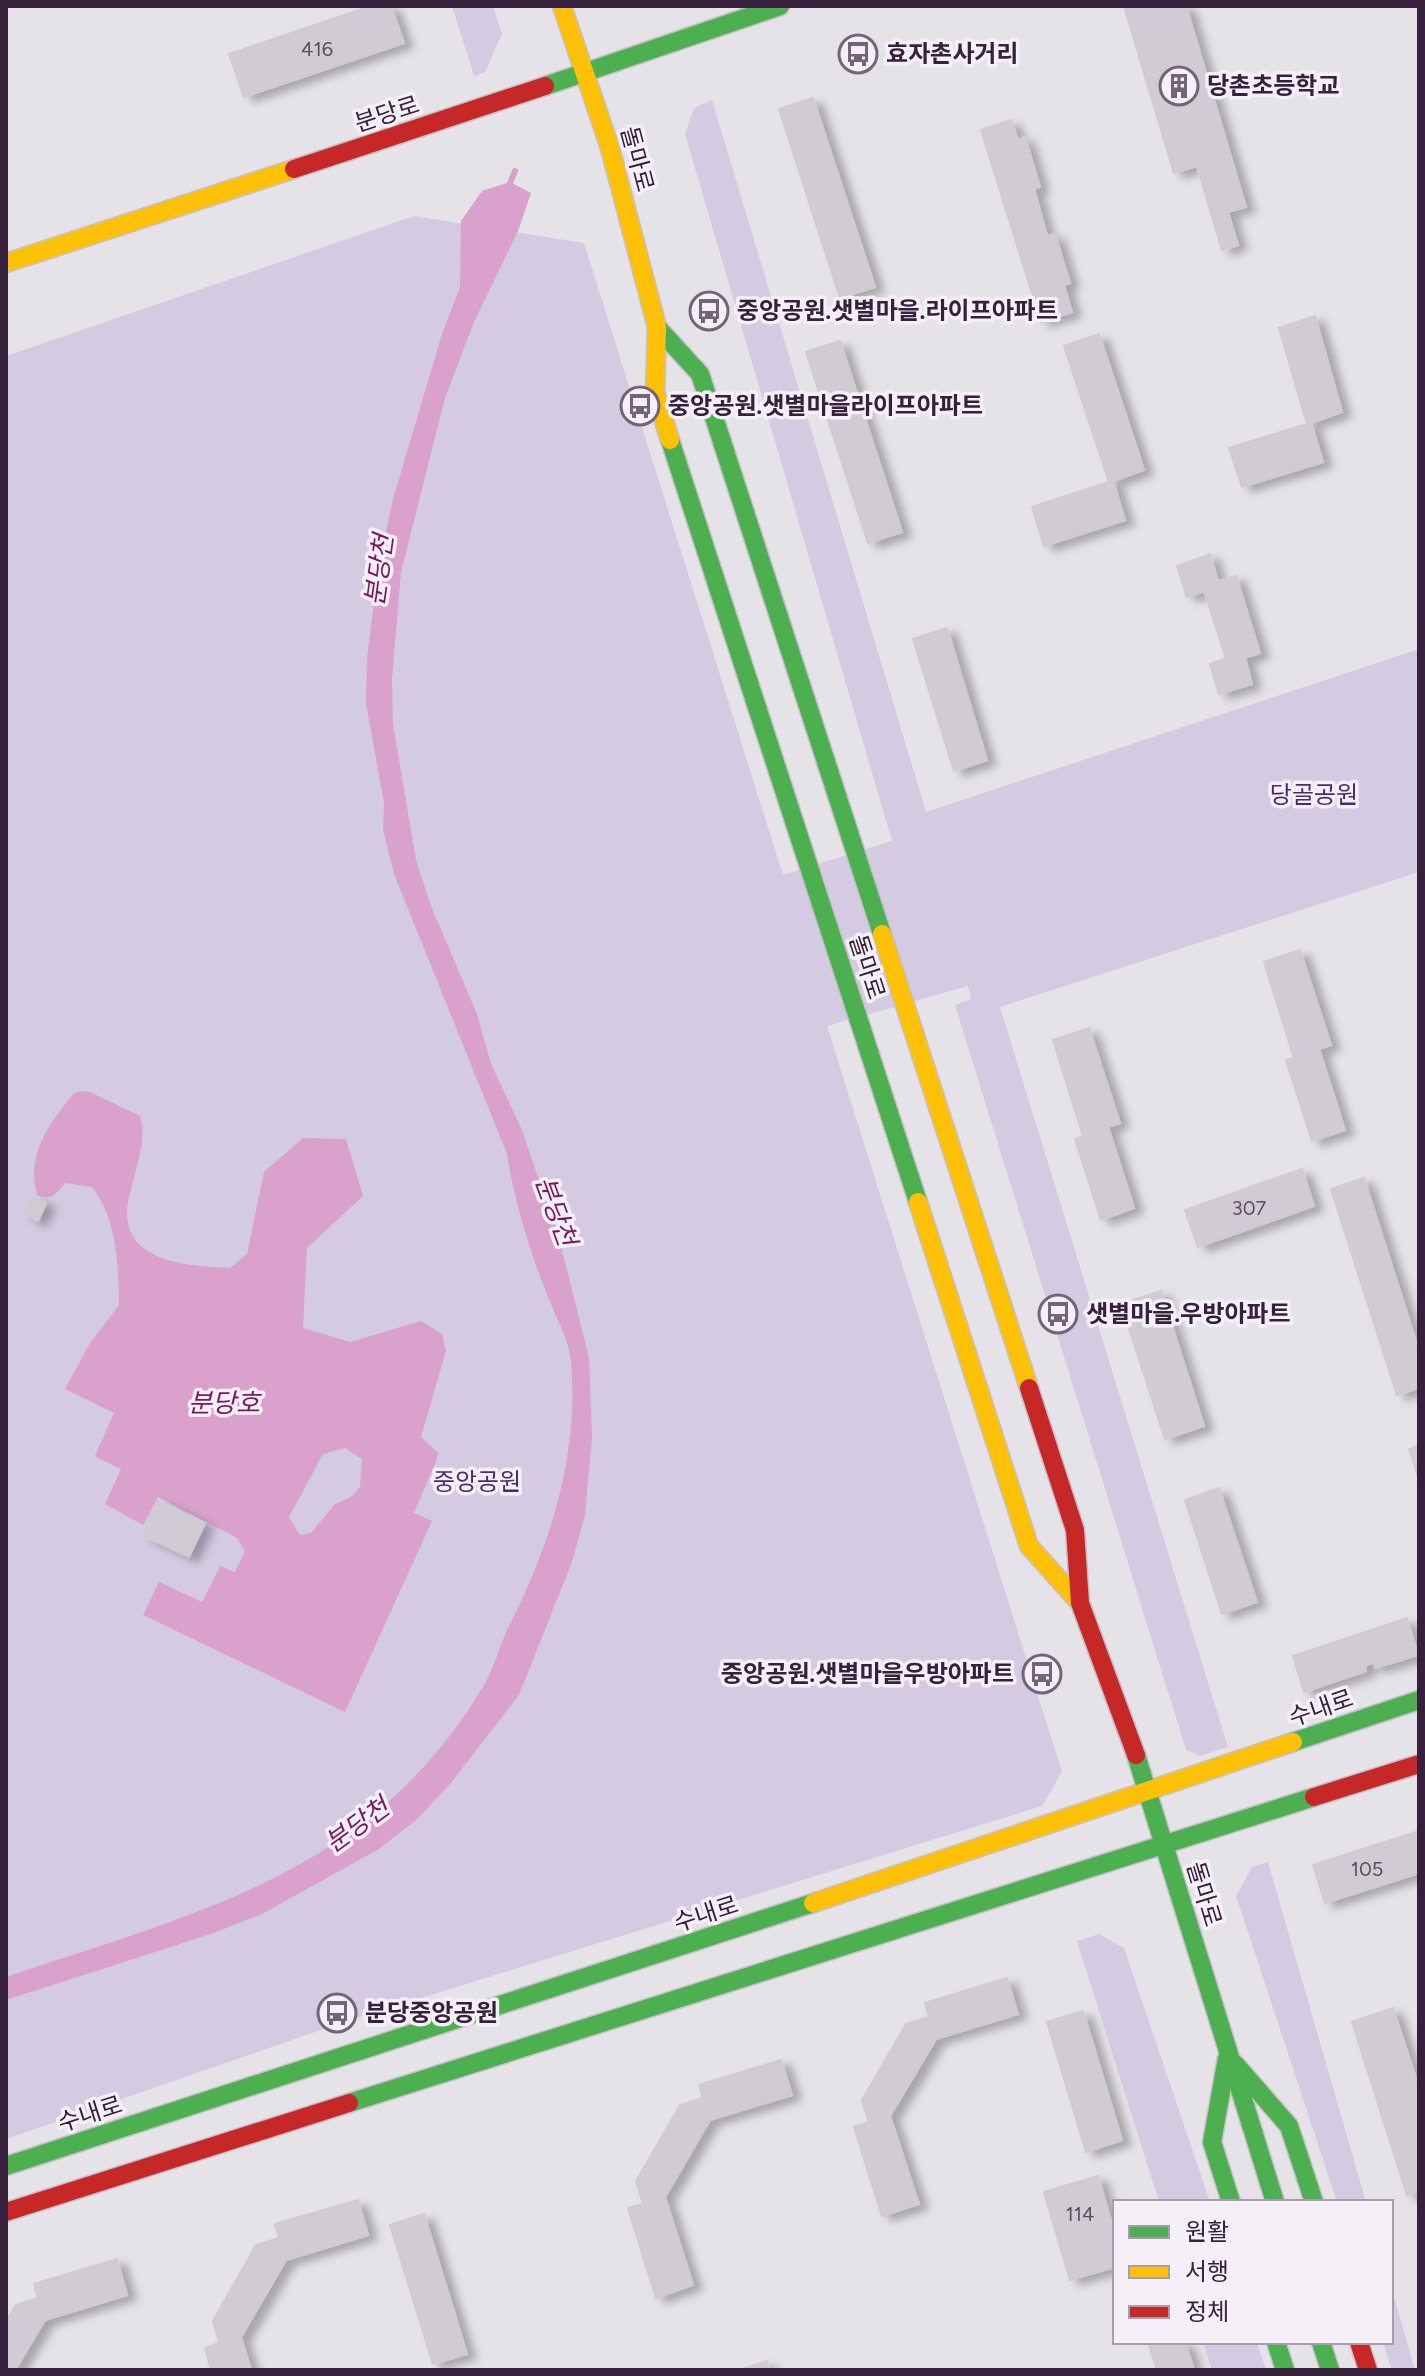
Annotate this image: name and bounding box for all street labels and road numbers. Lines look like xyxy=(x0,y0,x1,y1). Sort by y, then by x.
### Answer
street label: 분당로 xyxy=(351,89,423,138)
street label: 돌마로 xyxy=(615,123,660,195)
street label: 돌마로 xyxy=(843,931,892,1003)
street label: 수내로 xyxy=(1285,1683,1357,1732)
street label: 돌마로 xyxy=(1181,1858,1228,1930)
street label: 수내로 xyxy=(670,1889,742,1938)
street label: 수내로 xyxy=(54,2089,126,2138)

